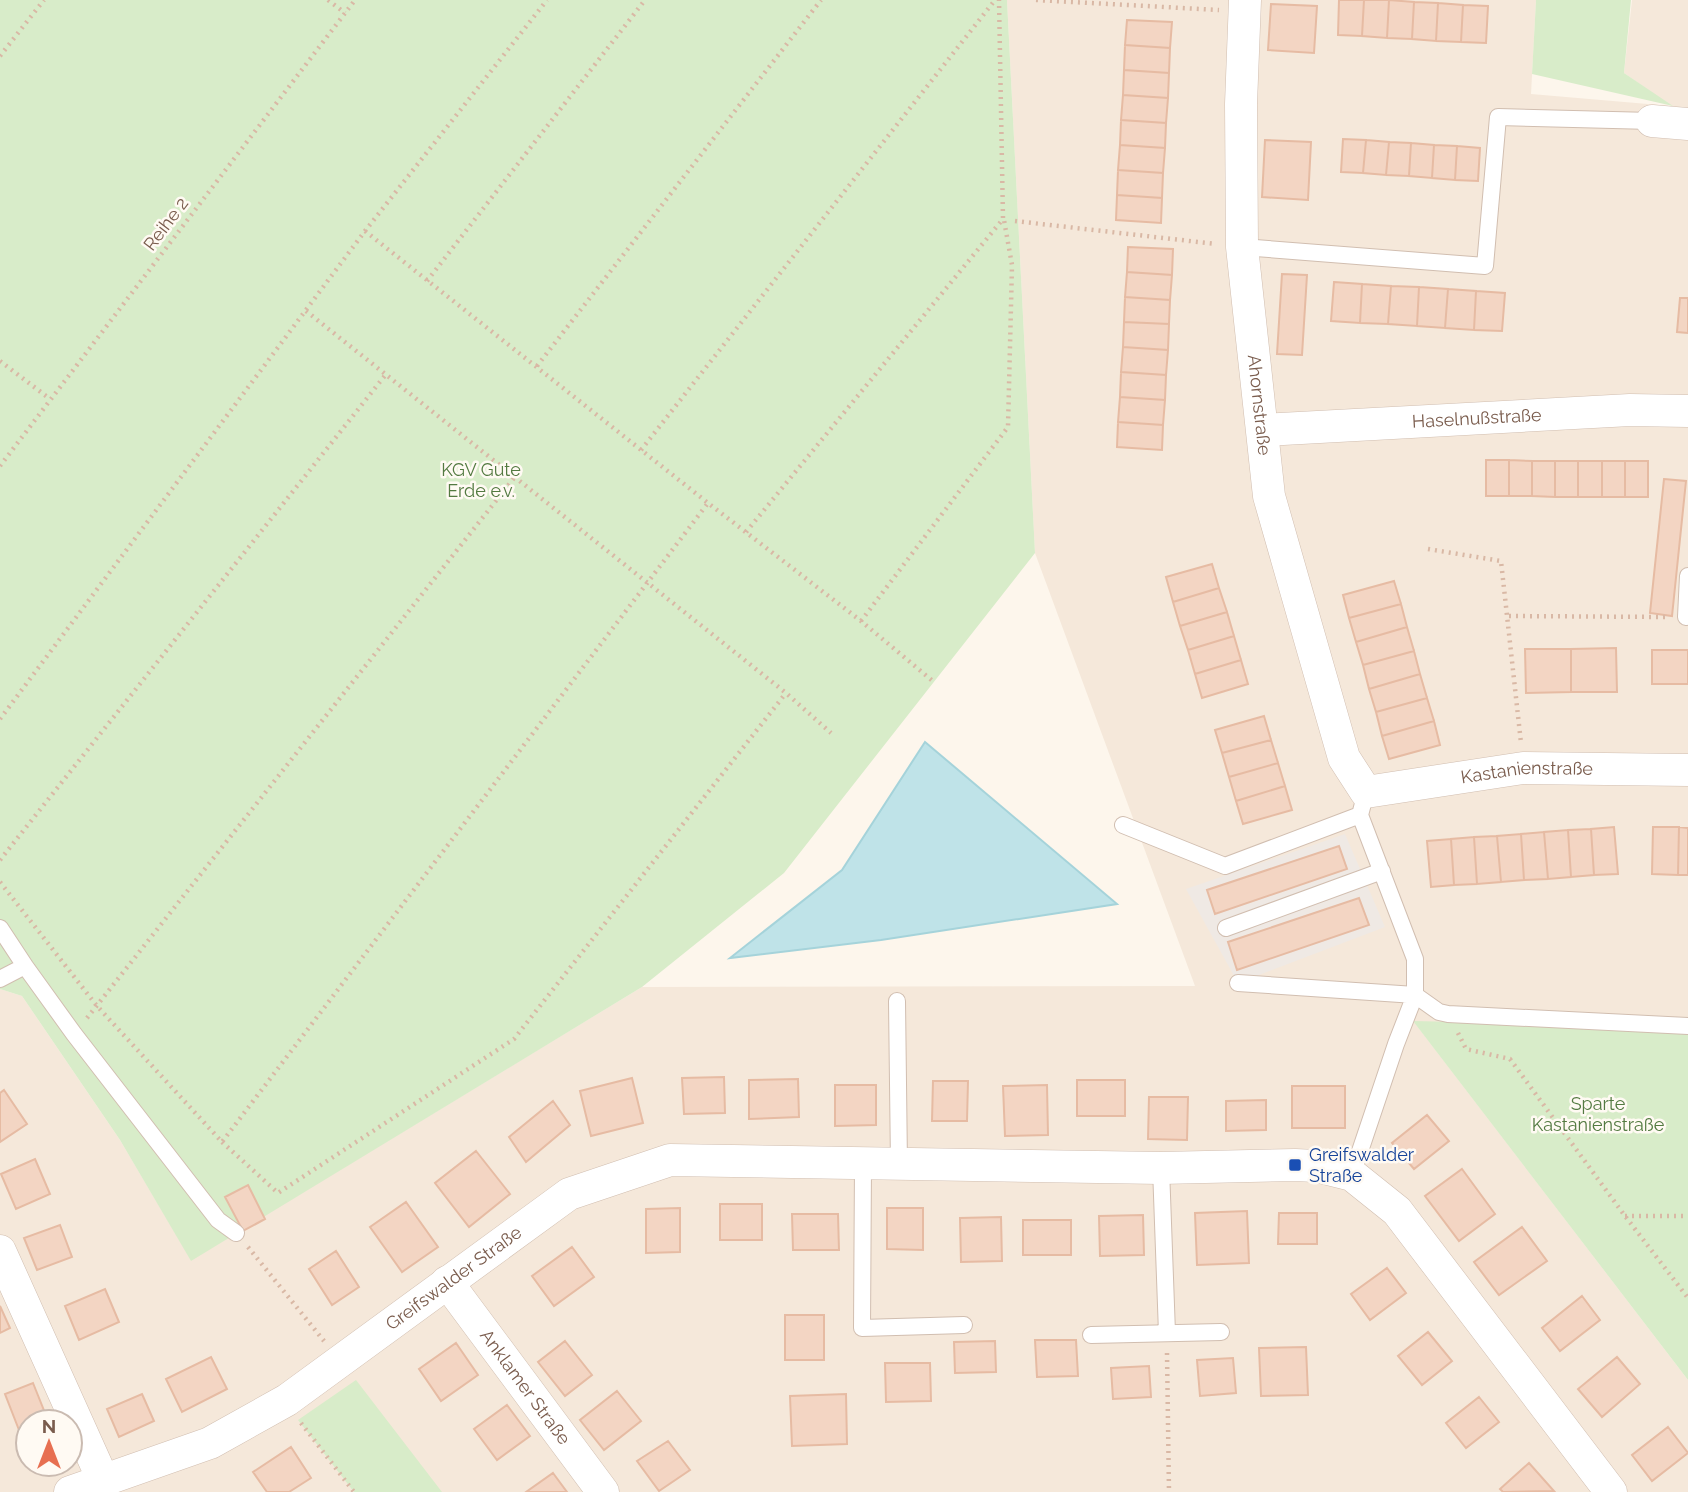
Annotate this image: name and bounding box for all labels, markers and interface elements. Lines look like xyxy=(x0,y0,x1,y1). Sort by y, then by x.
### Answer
street label: Reihe 2 xyxy=(139,193,192,254)
street label: Ahornstraße xyxy=(1244,353,1276,457)
street label: Haselnußstraße xyxy=(1411,404,1542,432)
park label: KGV Gute Erde e.v. xyxy=(441,459,521,501)
street label: Kastanienstraße xyxy=(1459,757,1594,787)
park label: Sparte Kastanienstraße xyxy=(1532,1093,1665,1135)
place label: Greifswalder Straße xyxy=(1309,1144,1415,1186)
marker: Greifswalder Straße xyxy=(1287,1157,1303,1173)
street label: Greifswalder Straße xyxy=(382,1221,526,1334)
street label: Anklamer Straße xyxy=(476,1325,575,1449)
north arrow xyxy=(14,1408,84,1478)
text: N xyxy=(42,1415,56,1437)

